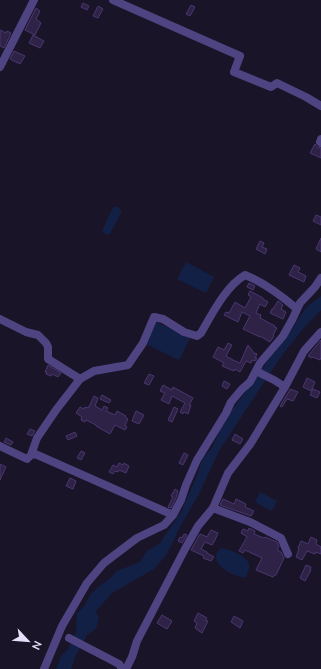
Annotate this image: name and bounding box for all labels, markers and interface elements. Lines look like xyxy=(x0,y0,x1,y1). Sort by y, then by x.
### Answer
north arrow xyxy=(8,621,48,661)
text: N xyxy=(28,638,45,652)

